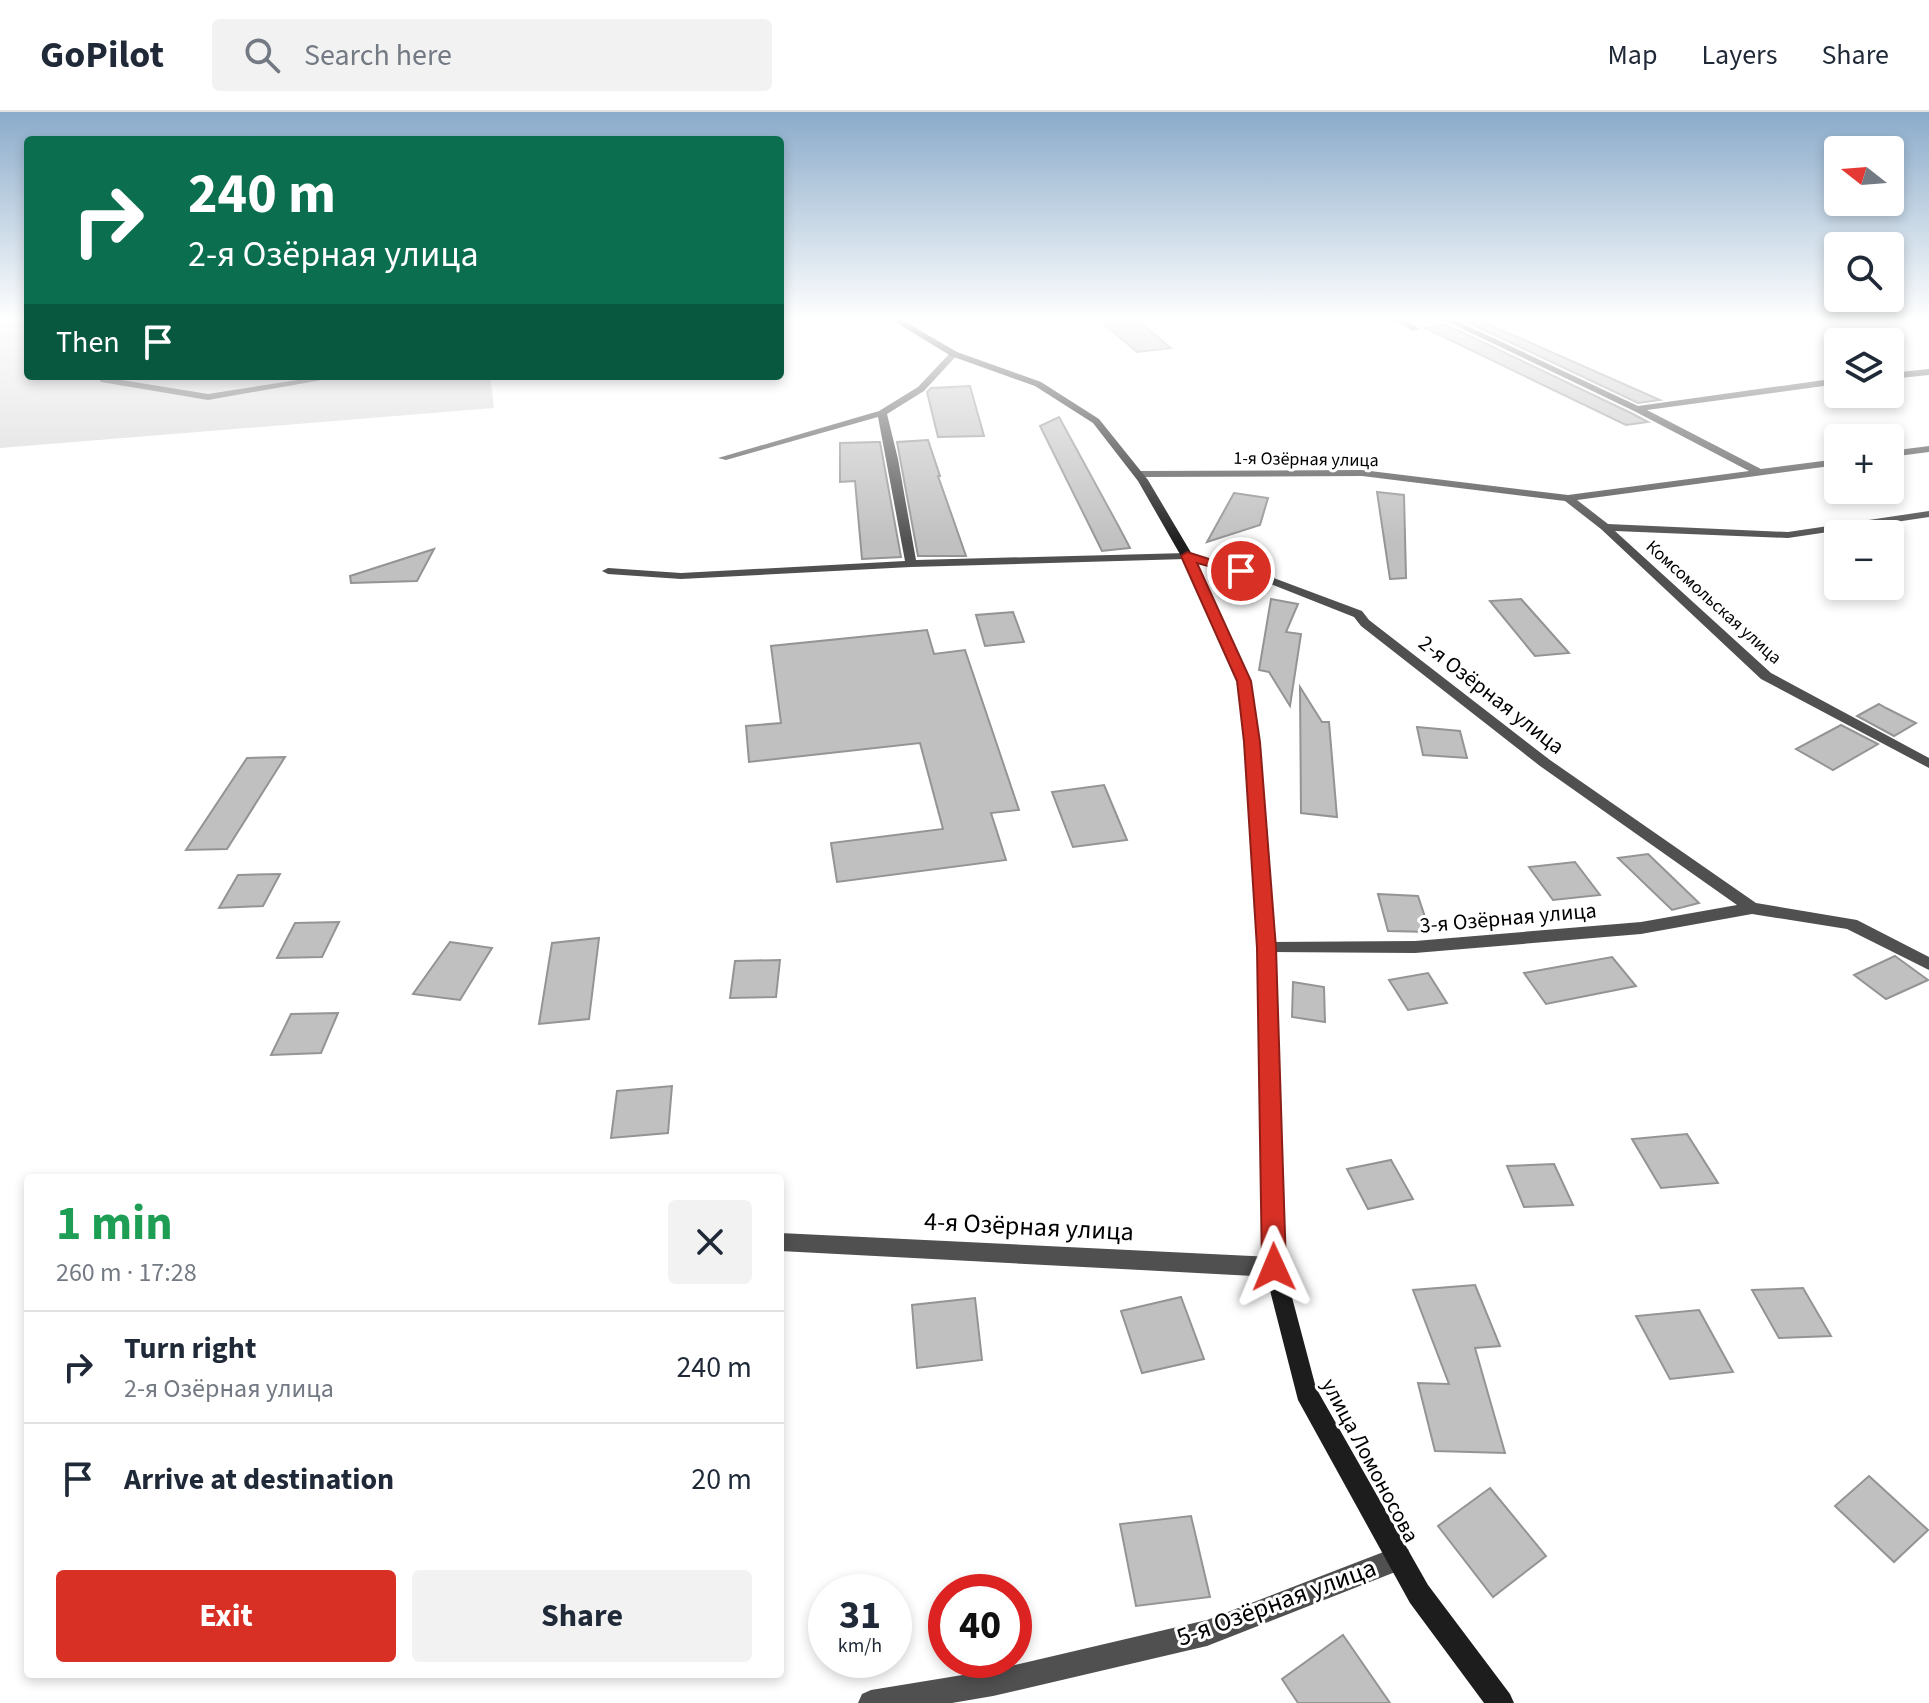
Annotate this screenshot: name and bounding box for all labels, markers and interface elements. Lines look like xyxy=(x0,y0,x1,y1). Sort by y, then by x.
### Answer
search box xyxy=(212,19,772,91)
text: GoPilot xyxy=(40,28,164,82)
icon: search xyxy=(240,33,284,77)
text: Search here xyxy=(304,34,452,77)
text: Map xyxy=(1607,35,1657,75)
text: Layers xyxy=(1701,35,1777,75)
text: Share xyxy=(1821,35,1889,75)
north arrow xyxy=(1824,136,1904,216)
map controls xyxy=(1824,136,1904,600)
text: 240 m xyxy=(188,155,336,234)
icon: right xyxy=(56,168,160,272)
text: 2-я Озёрная улица xyxy=(188,229,479,280)
button: search xyxy=(1824,232,1904,312)
icon: arrive xyxy=(136,320,180,364)
text: Then xyxy=(56,321,120,364)
button: layers xyxy=(1824,328,1904,408)
button: + xyxy=(1824,424,1904,504)
street label: 1-я Озёрная улица xyxy=(1233,446,1379,473)
button: − xyxy=(1824,520,1904,600)
street label: Комсомольская улица xyxy=(1640,535,1787,670)
pin xyxy=(1207,537,1275,605)
icon: arrive xyxy=(1219,549,1263,593)
street label: 2-я Озёрная улица xyxy=(1412,628,1571,762)
street label: 3-я Озёрная улица xyxy=(1418,894,1598,942)
text: 1 min xyxy=(56,1190,173,1258)
button: close xyxy=(668,1200,752,1284)
street label: 4-я Озёрная улица xyxy=(923,1203,1135,1250)
position arrow xyxy=(1232,1225,1316,1309)
text: 260 m · 17:28 xyxy=(56,1254,197,1291)
text: Turn right xyxy=(124,1327,256,1370)
icon: right xyxy=(56,1345,100,1389)
text: 240 m xyxy=(676,1346,752,1389)
text: 2-я Озёрная улица xyxy=(124,1370,334,1407)
street label: улица Ломоносова xyxy=(1313,1373,1427,1548)
icon: arrive xyxy=(56,1457,100,1501)
text: Arrive at destination xyxy=(124,1458,394,1501)
text: 20 m xyxy=(691,1458,752,1501)
street label: 5-я Озёрная улица xyxy=(1171,1549,1381,1656)
button: Exit xyxy=(56,1570,396,1662)
button: Share xyxy=(412,1570,752,1662)
speed limit sign: 40 xyxy=(928,1574,1032,1678)
text: 31 xyxy=(839,1587,881,1644)
text: km/h xyxy=(838,1632,882,1660)

